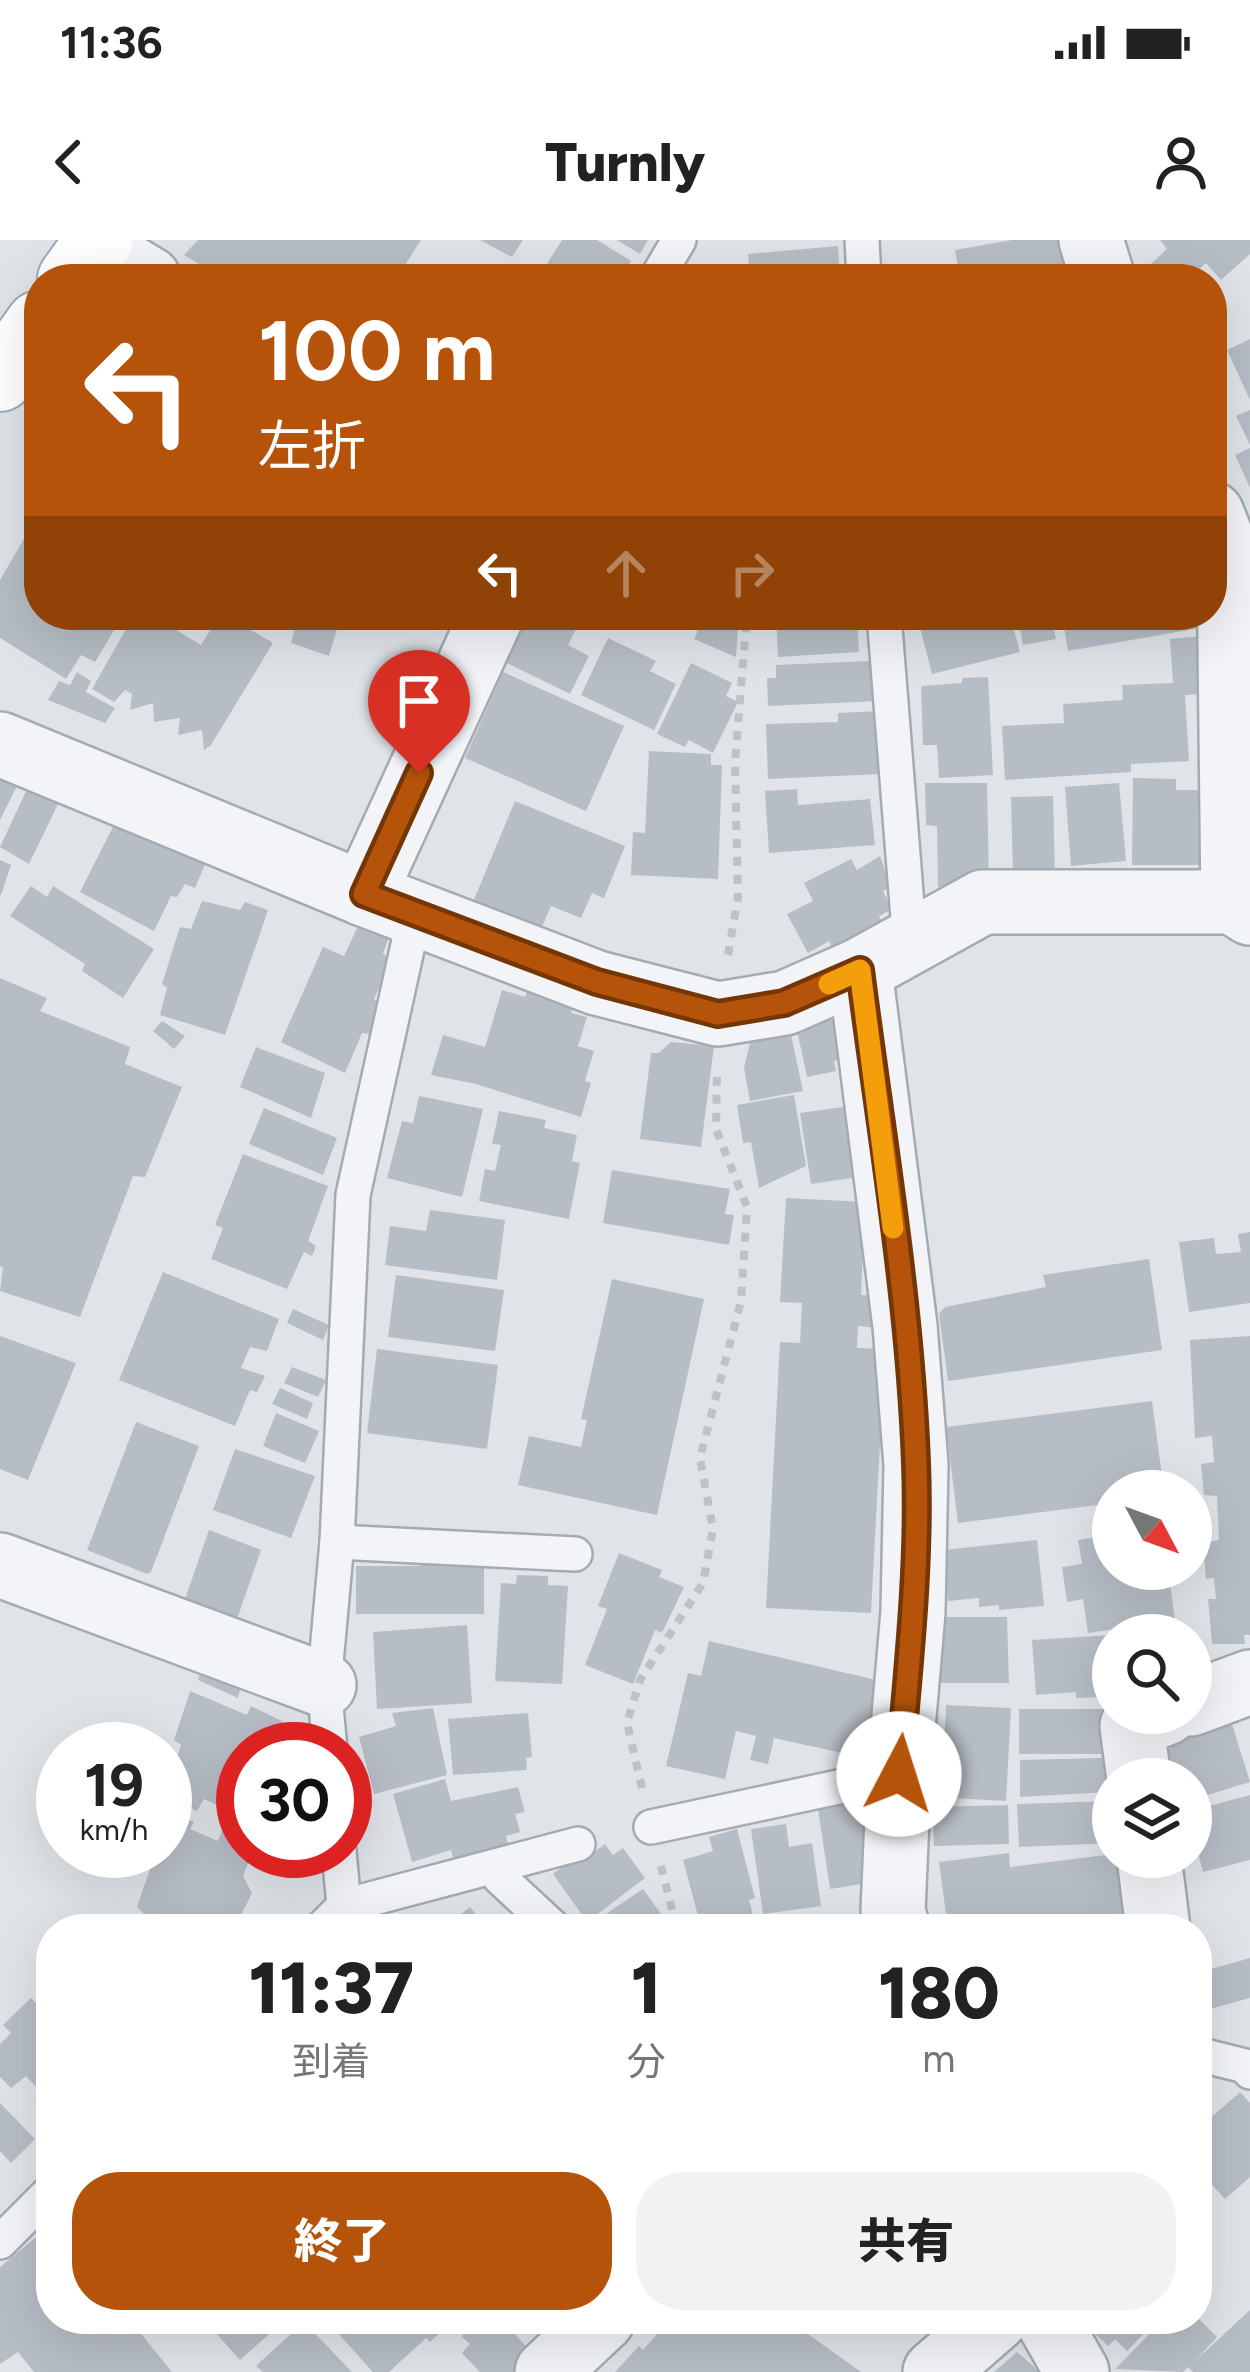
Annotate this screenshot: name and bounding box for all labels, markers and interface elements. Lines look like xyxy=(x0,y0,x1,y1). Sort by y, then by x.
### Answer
text: 11:36 xyxy=(60,15,163,69)
icon: back xyxy=(36,129,102,195)
icon: person xyxy=(1148,129,1214,195)
text: Turnly xyxy=(545,130,705,195)
text: 100 m xyxy=(258,300,496,401)
icon: left xyxy=(60,312,216,468)
text: 左折 xyxy=(258,414,366,479)
icon: left xyxy=(467,540,533,606)
icon: ahead xyxy=(593,540,659,606)
icon: right xyxy=(719,540,785,606)
pin xyxy=(368,650,470,773)
icon: arrive xyxy=(386,668,452,734)
north arrow xyxy=(1092,1470,1212,1590)
map controls xyxy=(1092,1470,1212,1878)
button: search xyxy=(1092,1614,1212,1734)
position arrow xyxy=(836,1711,962,1837)
speed limit sign: 30 xyxy=(216,1722,372,1878)
text: 19 xyxy=(84,1749,144,1821)
button: layers xyxy=(1092,1758,1212,1878)
text: km/h xyxy=(80,1811,148,1848)
text: 11:37 xyxy=(248,1945,414,2031)
text: 1 xyxy=(631,1945,661,2031)
text: 180 xyxy=(878,1950,1000,2036)
text: m xyxy=(922,2035,955,2082)
text: 到着 xyxy=(292,2038,370,2085)
text: 分 xyxy=(627,2038,666,2085)
button: 終了 xyxy=(72,2172,612,2310)
button: 共有 xyxy=(636,2172,1176,2310)

